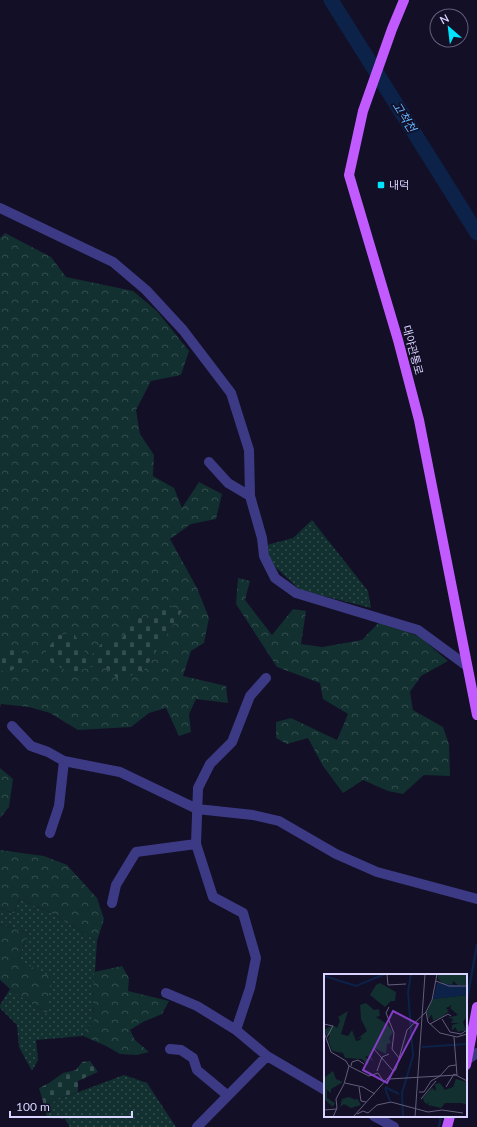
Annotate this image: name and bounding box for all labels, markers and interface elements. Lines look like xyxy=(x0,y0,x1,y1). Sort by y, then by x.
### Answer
north arrow xyxy=(429,8,469,48)
text: N xyxy=(437,11,451,26)
water label: 고척천 xyxy=(389,99,421,136)
place label: 내덕 xyxy=(389,178,409,191)
marker: 내덕 xyxy=(376,180,386,190)
street label: 대야관통로 xyxy=(401,324,426,376)
inset map xyxy=(324,974,467,1117)
scale bar xyxy=(10,1093,132,1119)
text: 100 m xyxy=(16,1099,50,1114)

